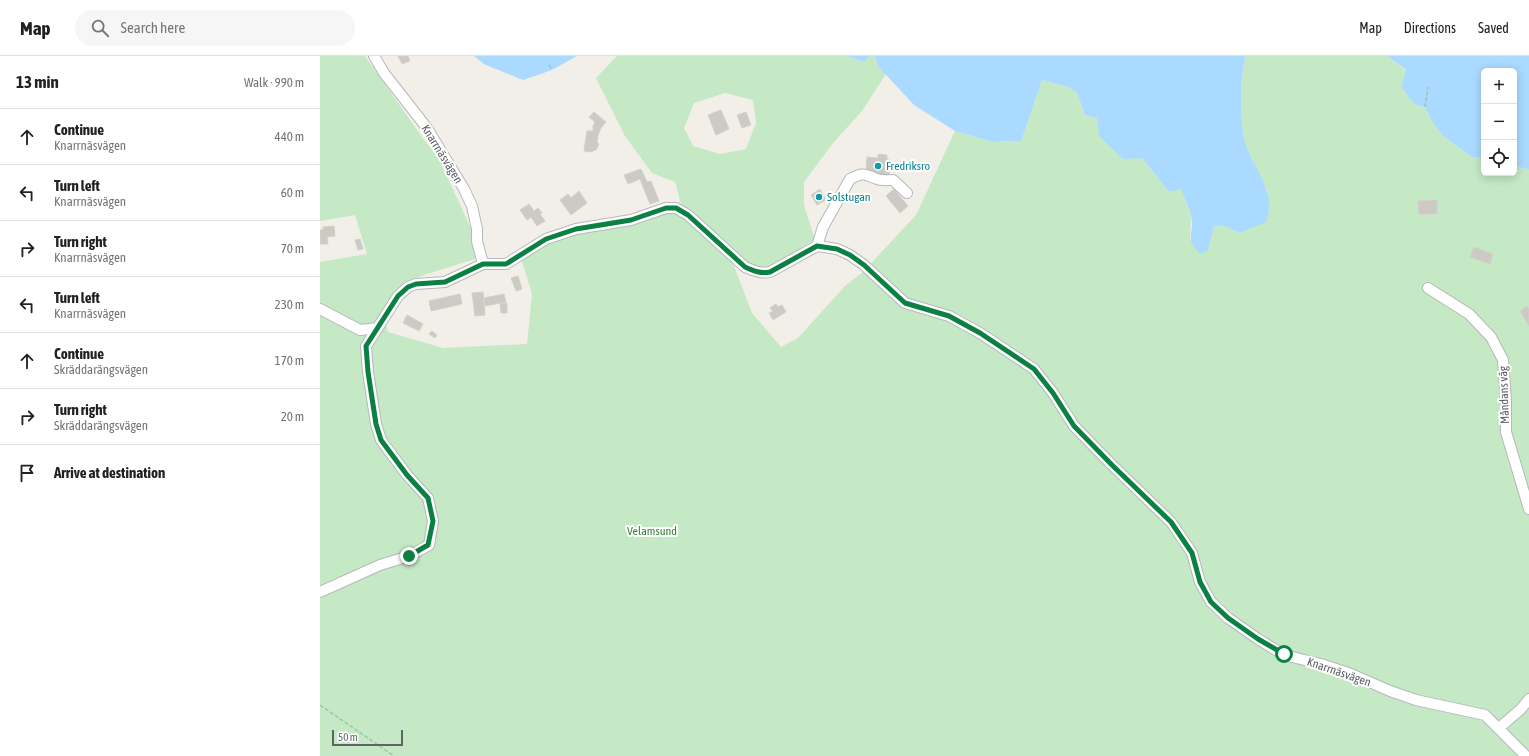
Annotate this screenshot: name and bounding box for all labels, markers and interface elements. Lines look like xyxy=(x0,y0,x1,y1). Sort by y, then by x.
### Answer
search box xyxy=(75,10,355,46)
text: Map xyxy=(20,17,51,39)
icon: search xyxy=(89,17,111,39)
text: Search here xyxy=(121,19,185,36)
text: Map xyxy=(1359,20,1382,36)
text: Directions xyxy=(1404,20,1456,36)
text: Saved xyxy=(1478,20,1509,36)
map controls xyxy=(1481,68,1517,176)
button: + xyxy=(1481,68,1517,104)
text: 13 min xyxy=(16,72,59,92)
text: Walk · 990 m xyxy=(244,75,304,90)
button: − xyxy=(1481,104,1517,140)
text: Continue xyxy=(54,121,104,138)
street label: Knarrnäsvägen xyxy=(418,122,466,186)
icon: ahead xyxy=(16,126,38,148)
text: 440 m xyxy=(275,129,304,144)
text: Knarrnäsvägen xyxy=(54,138,126,153)
button: locate xyxy=(1481,140,1517,176)
place label: Fredriksro xyxy=(886,159,931,173)
marker: Fredriksro xyxy=(873,161,883,171)
text: Turn left xyxy=(54,177,100,194)
icon: left xyxy=(16,182,38,204)
text: 60 m xyxy=(281,185,304,200)
place label: Solstugan xyxy=(827,190,871,204)
marker: Solstugan xyxy=(814,192,824,202)
text: Knarrnäsvägen xyxy=(54,194,126,209)
text: Turn right xyxy=(54,233,107,250)
icon: right xyxy=(16,238,38,260)
text: 70 m xyxy=(281,241,304,256)
text: Knarrnäsvägen xyxy=(54,250,126,265)
text: Turn left xyxy=(54,289,100,306)
icon: left xyxy=(16,294,38,316)
text: 230 m xyxy=(275,297,304,312)
text: Knarrnäsvägen xyxy=(54,306,126,321)
text: Continue xyxy=(54,345,104,362)
icon: ahead xyxy=(16,350,38,372)
text: 170 m xyxy=(275,353,304,368)
text: Skräddarängsvägen xyxy=(54,362,148,377)
street label: Måndans väg xyxy=(1496,365,1512,424)
text: Turn right xyxy=(54,401,107,418)
icon: right xyxy=(16,406,38,428)
text: 20 m xyxy=(281,409,304,424)
text: Skräddarängsvägen xyxy=(54,418,148,433)
icon: arrive xyxy=(16,462,38,484)
text: Arrive at destination xyxy=(54,464,165,481)
park label: Velamsund xyxy=(627,524,677,538)
route end xyxy=(400,547,418,565)
route start xyxy=(1275,645,1293,663)
street label: Knarrnäsvägen xyxy=(1305,655,1373,689)
scale bar xyxy=(332,728,403,747)
text: 50 m xyxy=(338,731,358,743)

